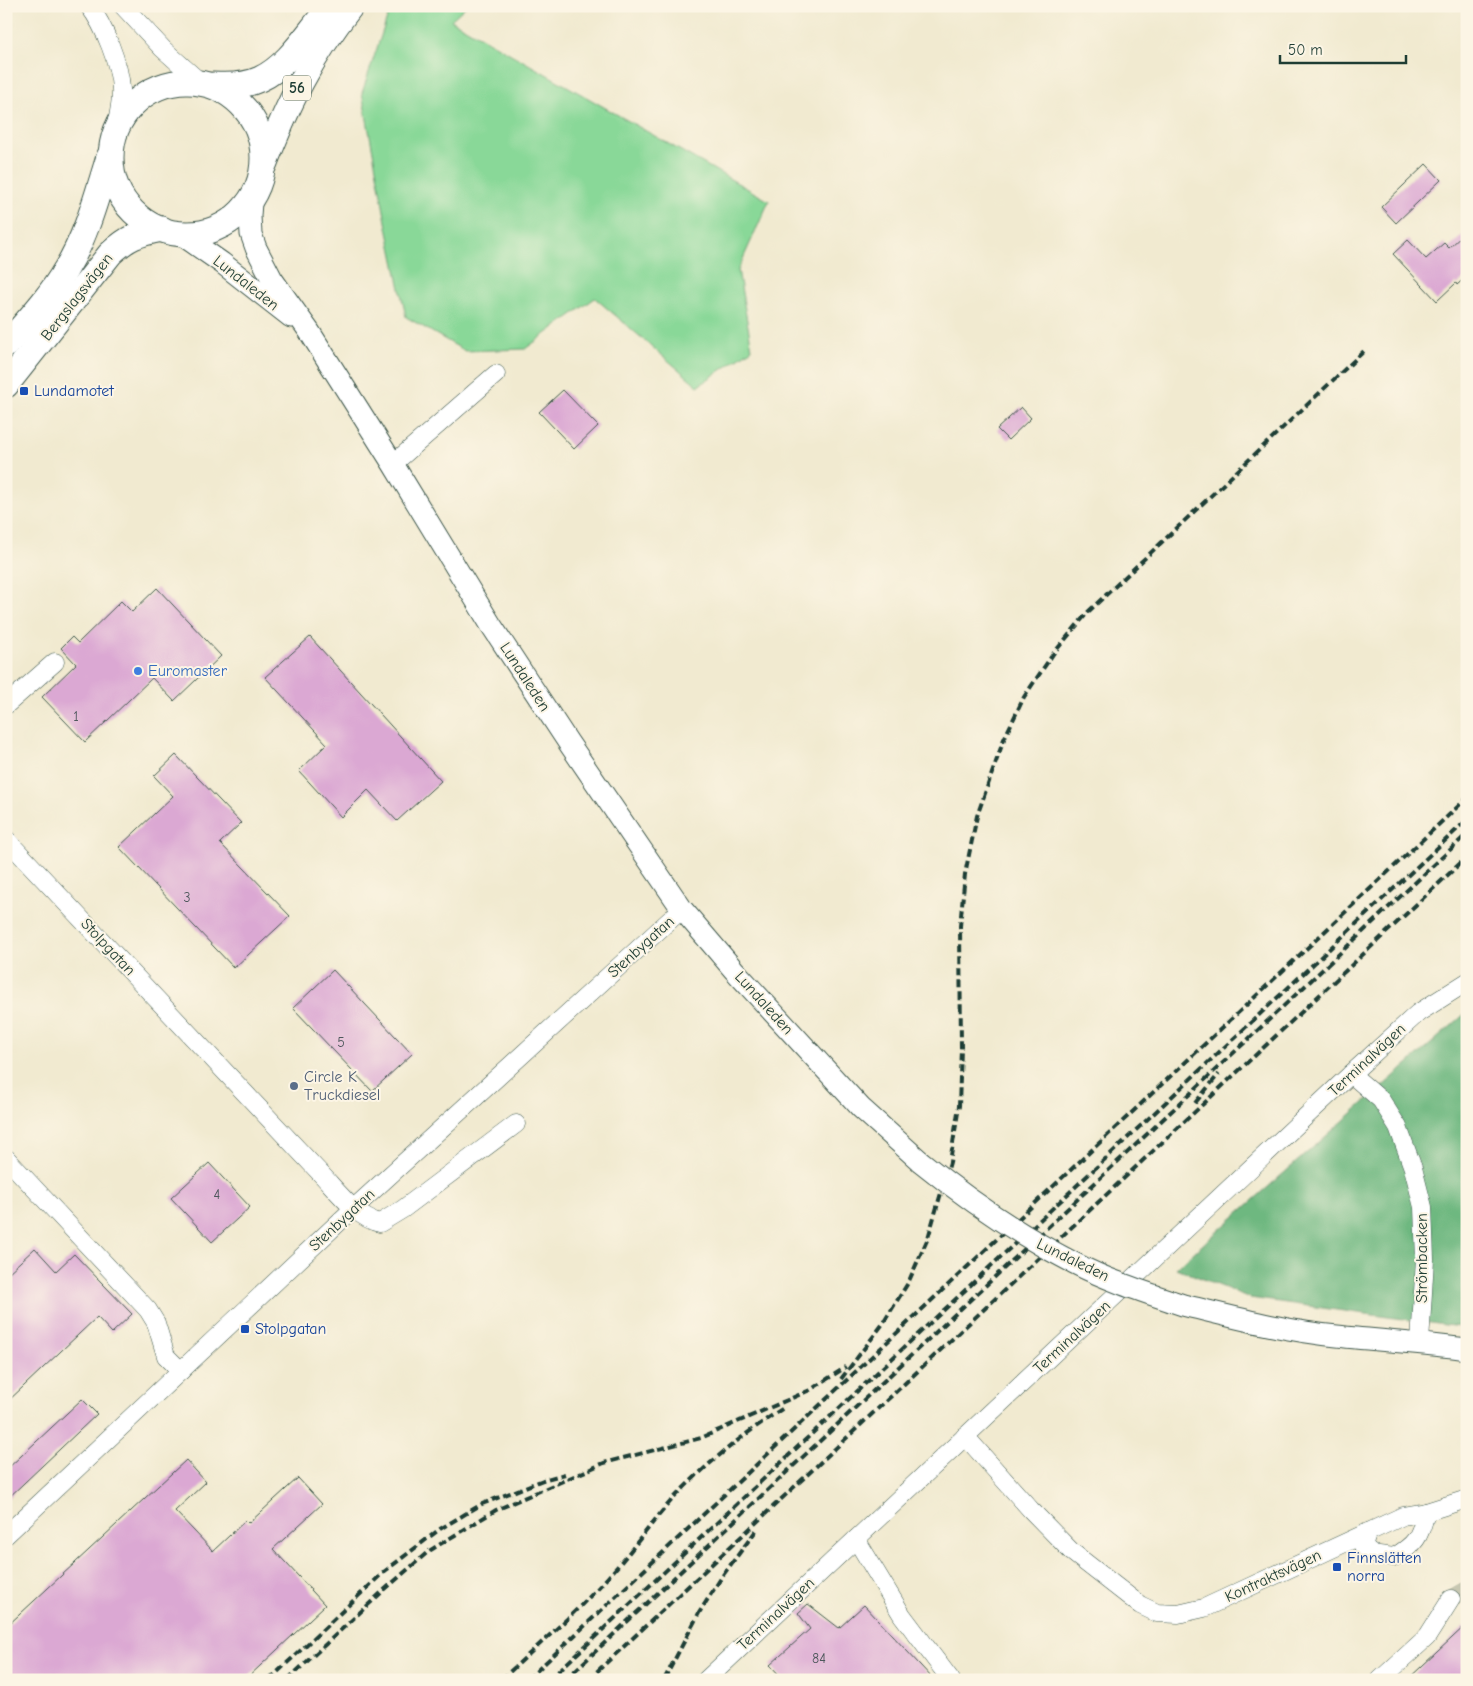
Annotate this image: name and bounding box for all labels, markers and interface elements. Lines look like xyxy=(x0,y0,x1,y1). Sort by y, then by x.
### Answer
scale bar xyxy=(1280,32,1407,64)
text: 50 m xyxy=(1288,41,1323,59)
road number: 56 xyxy=(283,76,311,100)
street label: Bergslagsvägen xyxy=(37,250,117,344)
street label: Lundaleden xyxy=(210,252,282,314)
place label: Lundamotet xyxy=(34,382,114,400)
marker: Lundamotet xyxy=(18,385,30,397)
street label: Lundaleden xyxy=(496,639,554,715)
place label: Euromaster xyxy=(148,662,228,680)
marker: Euromaster xyxy=(132,665,144,677)
house number: 1 xyxy=(73,708,79,725)
house number: 3 xyxy=(183,889,191,906)
street label: Stenbygatan xyxy=(604,912,678,982)
street label: Stolpgatan xyxy=(77,915,139,979)
street label: Lundaleden xyxy=(731,968,797,1038)
street label: Terminalvägen xyxy=(1325,1020,1409,1100)
house number: 5 xyxy=(337,1034,345,1051)
place label: Circle K Truckdiesel xyxy=(304,1068,380,1104)
marker: Circle K Truckdiesel xyxy=(288,1080,300,1092)
street label: Stenbygatan xyxy=(305,1185,379,1255)
house number: 4 xyxy=(214,1186,221,1203)
street label: Strömbacken xyxy=(1413,1213,1431,1303)
street label: Lundaleden xyxy=(1034,1235,1112,1285)
street label: Terminalvägen xyxy=(1030,1297,1114,1377)
place label: Stolpgatan xyxy=(255,1320,326,1338)
marker: Stolpgatan xyxy=(239,1323,251,1335)
street label: Kontraktsvägen xyxy=(1222,1546,1324,1606)
place label: Finnslätten norra xyxy=(1347,1549,1422,1585)
marker: Finnslätten norra xyxy=(1331,1561,1343,1573)
street label: Terminalvägen xyxy=(734,1574,818,1654)
house number: 84 xyxy=(812,1650,826,1667)

